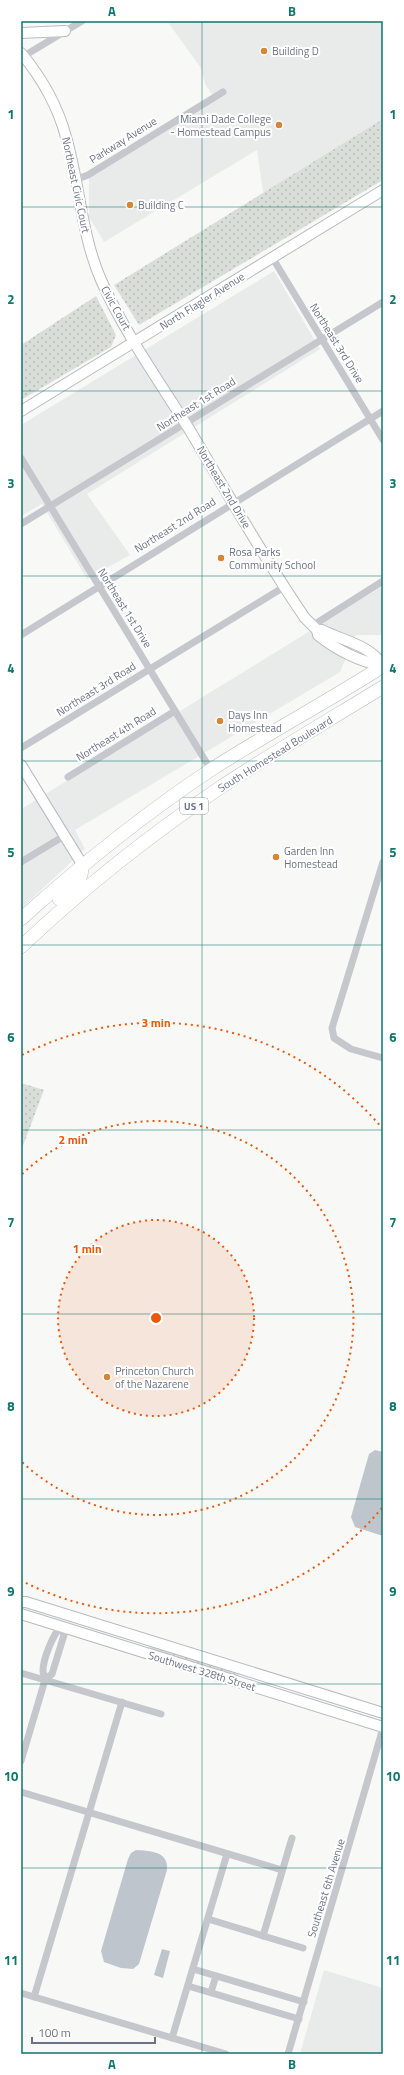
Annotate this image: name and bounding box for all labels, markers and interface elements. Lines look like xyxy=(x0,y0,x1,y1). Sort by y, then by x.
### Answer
text: A xyxy=(108,1,116,21)
text: B xyxy=(288,1,296,21)
place label: Building D xyxy=(272,43,319,59)
marker: Building D xyxy=(259,46,269,56)
text: 1 xyxy=(7,104,15,124)
text: 1 xyxy=(389,104,397,124)
place label: Miami Dade College - Homestead Campus xyxy=(170,111,271,140)
street label: Parkway Avenue xyxy=(86,113,160,167)
marker: Miami Dade College - Homestead Campus xyxy=(274,120,284,130)
street label: Northeast Civic Court xyxy=(58,136,94,235)
place label: Building C xyxy=(138,197,184,213)
marker: Building C xyxy=(125,200,135,210)
street label: North Flagler Avenue xyxy=(156,268,248,334)
street label: Civic Court xyxy=(97,283,135,333)
text: 2 xyxy=(7,289,15,309)
text: 2 xyxy=(389,289,397,309)
street label: Northeast 3rd Drive xyxy=(306,300,368,386)
street label: Northeast 1st Road xyxy=(153,373,239,435)
street label: Northeast 2nd Drive xyxy=(193,443,255,532)
text: 3 xyxy=(7,473,15,493)
text: 3 xyxy=(389,473,397,493)
street label: Northeast 2nd Road xyxy=(131,493,219,557)
place label: Rosa Parks Community School xyxy=(229,544,316,573)
marker: Rosa Parks Community School xyxy=(216,553,226,563)
street label: Northeast 1st Drive xyxy=(94,565,156,651)
text: 4 xyxy=(7,658,15,678)
street label: Northeast 3rd Road xyxy=(53,658,139,720)
text: 4 xyxy=(389,658,397,678)
street label: Northeast 4th Road xyxy=(73,703,159,765)
place label: Days Inn Homestead xyxy=(228,707,282,736)
street label: South Homestead Boulevard xyxy=(215,712,336,796)
marker: Days Inn Homestead xyxy=(215,716,225,726)
road number: US 1 xyxy=(180,798,208,814)
text: 5 xyxy=(7,842,15,862)
text: 5 xyxy=(389,842,397,862)
place label: Garden Inn Homestead xyxy=(284,843,338,872)
marker: Garden Inn Homestead xyxy=(271,852,281,862)
text: 3 min xyxy=(141,1013,171,1032)
text: 6 xyxy=(7,1027,15,1047)
text: 6 xyxy=(389,1027,397,1047)
text: 2 min xyxy=(58,1130,88,1149)
text: 7 xyxy=(7,1212,15,1232)
text: 7 xyxy=(389,1212,397,1232)
text: 1 min xyxy=(72,1239,102,1258)
centre of rings xyxy=(149,1311,163,1325)
place label: Princeton Church of the Nazarene xyxy=(115,1363,194,1392)
marker: Princeton Church of the Nazarene xyxy=(102,1372,112,1382)
text: 8 xyxy=(7,1396,15,1416)
text: 8 xyxy=(389,1396,397,1416)
text: 9 xyxy=(7,1581,15,1601)
text: 9 xyxy=(389,1581,397,1601)
street label: Southwest 328th Street xyxy=(146,1647,258,1695)
text: 10 xyxy=(4,1766,18,1786)
text: 10 xyxy=(386,1766,400,1786)
street label: Southeast 6th Avenue xyxy=(303,1836,349,1939)
text: 11 xyxy=(4,1950,18,1970)
text: 11 xyxy=(386,1950,400,1970)
scale bar xyxy=(32,2019,155,2045)
text: 100 m xyxy=(38,2023,71,2042)
text: A xyxy=(108,2054,116,2074)
text: B xyxy=(288,2054,296,2074)

